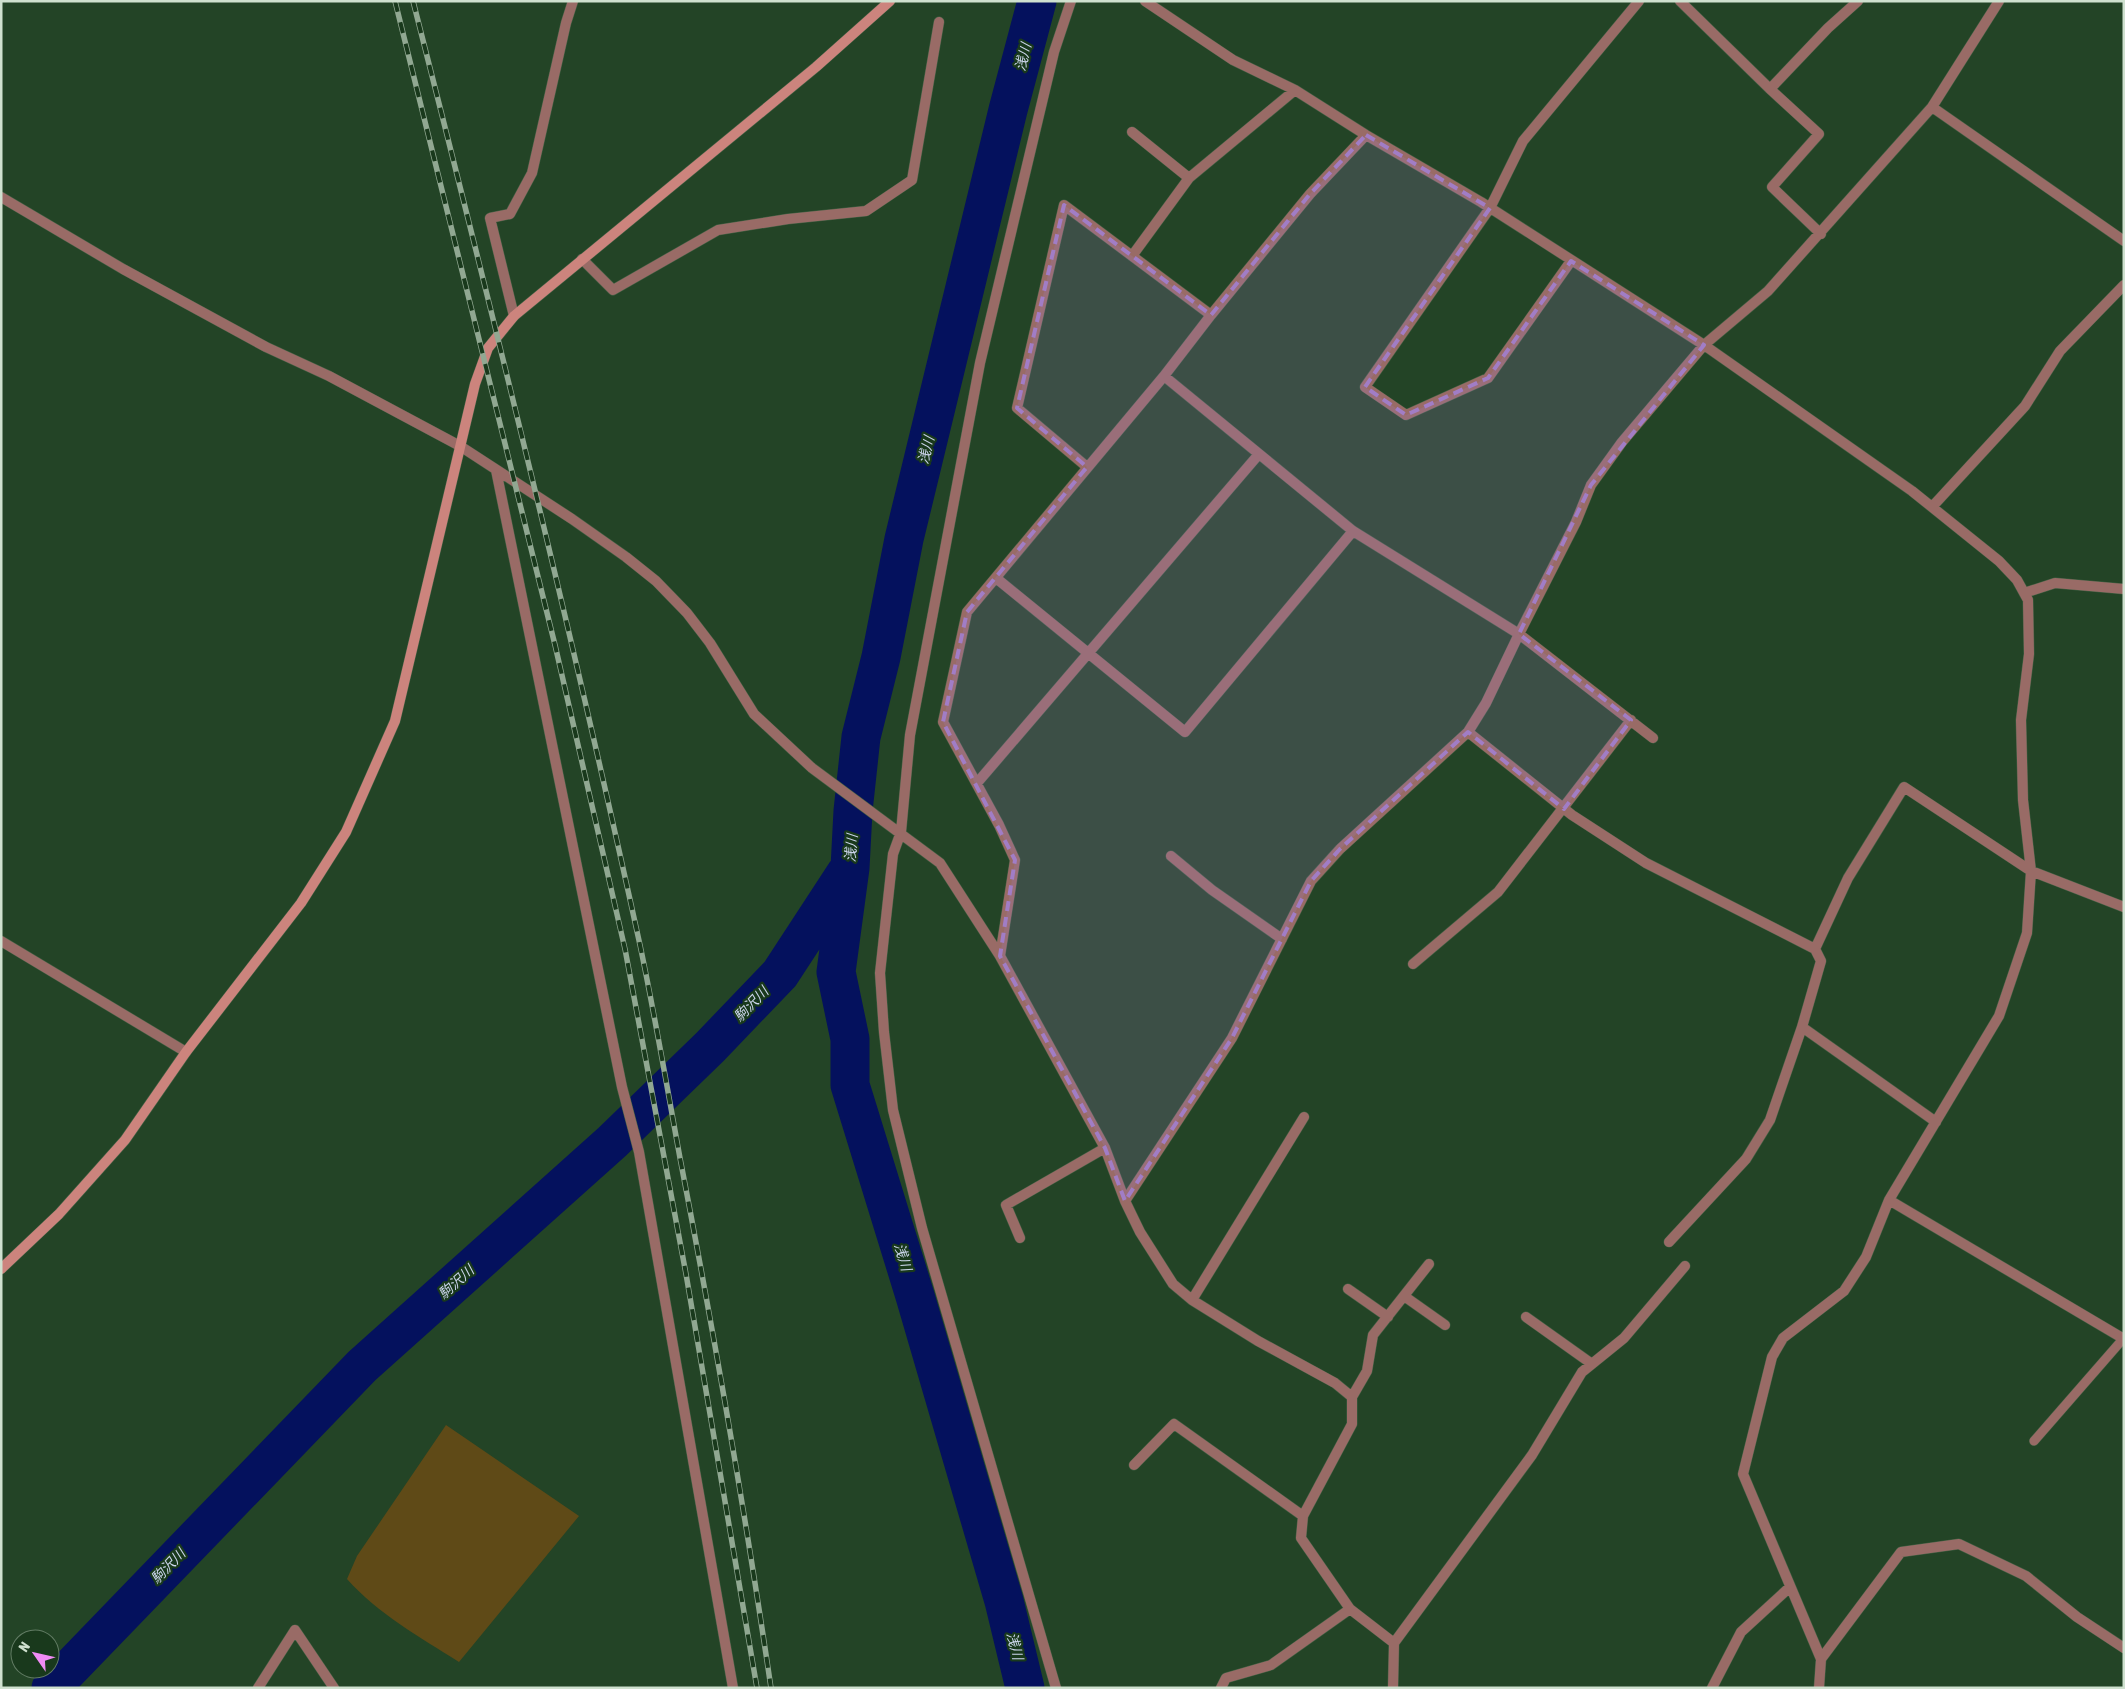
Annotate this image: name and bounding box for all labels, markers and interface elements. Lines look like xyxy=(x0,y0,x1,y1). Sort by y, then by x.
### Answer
water label: 浅川 xyxy=(1012,40,1035,73)
water label: 浅川 xyxy=(915,433,938,466)
water label: 浅川 xyxy=(842,831,860,863)
water label: 駒沢川 xyxy=(731,982,773,1025)
water label: 浅川 xyxy=(891,1241,915,1275)
water label: 駒沢川 xyxy=(435,1261,478,1302)
water label: 駒沢川 xyxy=(148,1544,190,1587)
north arrow xyxy=(10,1629,60,1679)
water label: 浅川 xyxy=(1004,1630,1027,1663)
text: N xyxy=(15,1639,33,1655)

